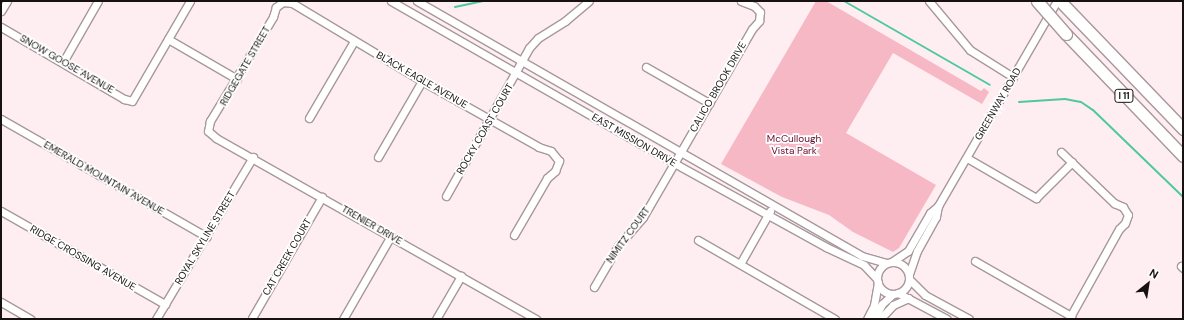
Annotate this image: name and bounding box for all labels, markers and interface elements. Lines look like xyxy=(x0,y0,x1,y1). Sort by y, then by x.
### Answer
street label: RIDGEGATE STREET xyxy=(217,24,273,108)
street label: SNOW GOOSE AVENUE xyxy=(18,32,116,96)
street label: CALICO BROOK DRIVE xyxy=(687,40,749,134)
street label: BLACK EAGLE AVENUE xyxy=(374,49,470,111)
street label: GREENWAY ROAD xyxy=(972,66,1024,142)
street label: ROCKY COAST COURT xyxy=(454,81,516,177)
road number: I 11 xyxy=(1114,89,1134,103)
street label: EAST MISSION DRIVE xyxy=(590,111,678,169)
park label: McCullough Vista Park xyxy=(767,132,821,156)
street label: EMERALD MOUNTAIN AVENUE xyxy=(42,139,166,217)
street label: ROYAL SKYLINE STREET xyxy=(172,189,238,287)
street label: TRENIER DRIVE xyxy=(339,203,405,247)
street label: NIMITZ COURT xyxy=(604,204,652,266)
street label: CAT CREEK COURT xyxy=(260,216,314,298)
street label: RIDGE CROSSING AVENUE xyxy=(28,223,138,293)
north arrow xyxy=(1128,264,1168,304)
text: N xyxy=(1147,266,1161,282)

